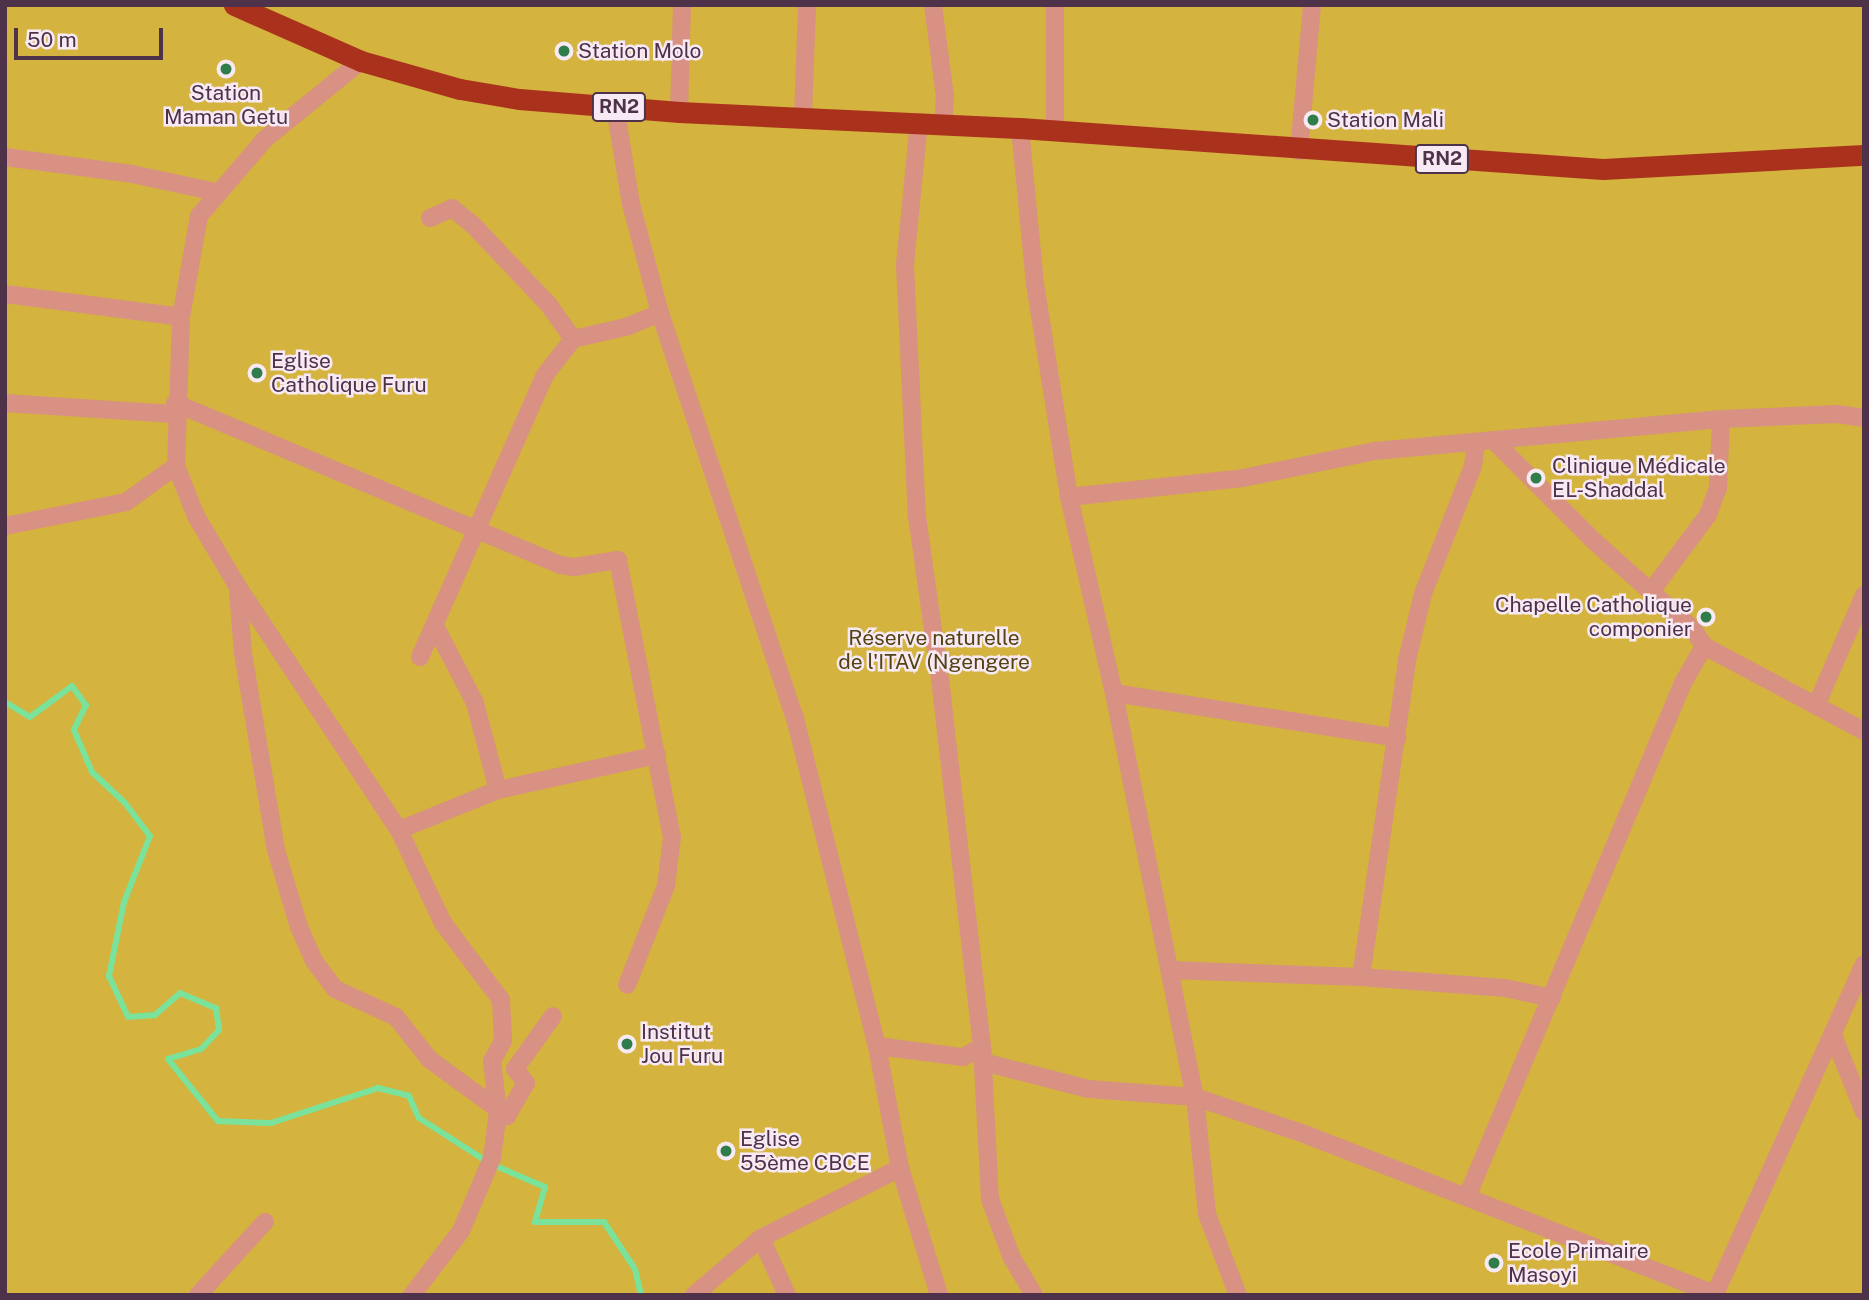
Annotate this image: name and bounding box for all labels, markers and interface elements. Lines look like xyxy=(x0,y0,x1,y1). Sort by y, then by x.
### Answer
scale bar xyxy=(18,14,166,58)
text: 50 m xyxy=(27,27,77,52)
place label: Station Molo xyxy=(578,38,701,64)
marker: Station Molo xyxy=(556,43,572,59)
marker: Station Maman Getu xyxy=(218,61,234,77)
place label: Station Maman Getu xyxy=(164,80,288,130)
road number: RN2 xyxy=(591,92,647,122)
place label: Station Mali xyxy=(1327,107,1444,133)
marker: Station Mali xyxy=(1305,112,1321,128)
road number: RN2 xyxy=(1414,144,1470,174)
place label: Eglise Catholique Furu xyxy=(271,348,427,398)
marker: Eglise Catholique Furu xyxy=(249,365,265,381)
place label: Clinique Médicale EL-Shaddal xyxy=(1552,453,1726,503)
marker: Clinique Médicale EL-Shaddal xyxy=(1526,468,1546,488)
place label: Chapelle Catholique componier xyxy=(1495,592,1692,642)
marker: Chapelle Catholique componier xyxy=(1698,609,1714,625)
park label: Réserve naturelle de l'ITAV (Ngengere xyxy=(838,625,1030,675)
place label: Institut Jou Furu xyxy=(641,1019,723,1069)
marker: Institut Jou Furu xyxy=(619,1036,635,1052)
place label: Eglise 55ème CBCE xyxy=(740,1126,870,1176)
marker: Eglise 55ème CBCE xyxy=(718,1143,734,1159)
place label: Ecole Primaire Masoyi xyxy=(1508,1238,1649,1288)
marker: Ecole Primaire Masoyi xyxy=(1486,1255,1502,1271)

